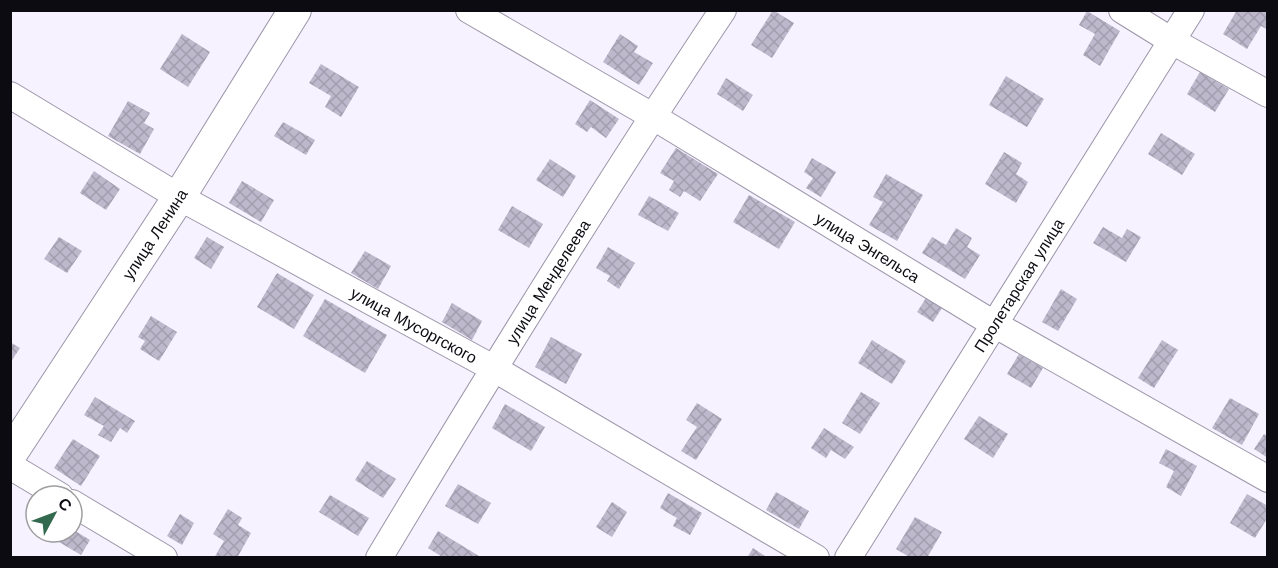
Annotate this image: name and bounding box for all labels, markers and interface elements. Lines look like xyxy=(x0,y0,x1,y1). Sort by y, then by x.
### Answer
street label: улица Ленина xyxy=(118,185,191,283)
street label: улица Энгельса xyxy=(812,208,923,286)
street label: Пролетарская улица xyxy=(970,215,1068,355)
street label: улица Менделеева xyxy=(502,216,594,347)
street label: улица Мусоргского xyxy=(348,283,480,367)
north arrow xyxy=(24,484,84,544)
text: С xyxy=(54,494,76,515)

